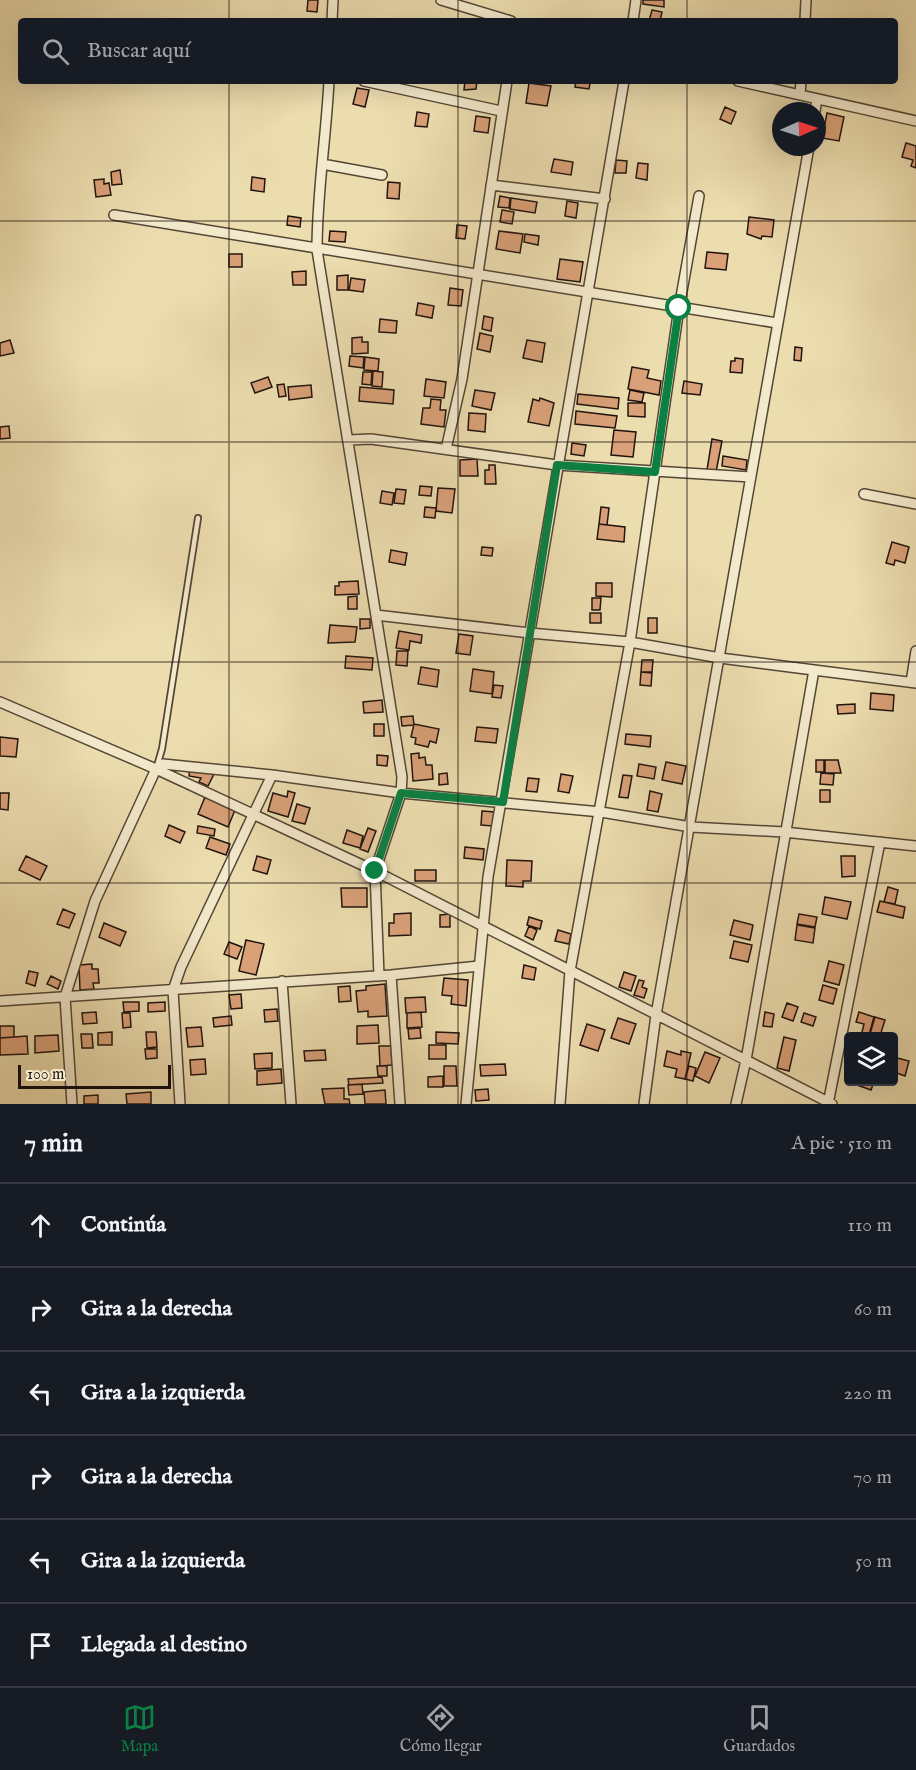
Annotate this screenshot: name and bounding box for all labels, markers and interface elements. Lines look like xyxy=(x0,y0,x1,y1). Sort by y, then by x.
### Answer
search box xyxy=(18,18,898,84)
icon: search xyxy=(39,35,72,68)
text: Buscar aquí xyxy=(87,37,190,65)
north arrow xyxy=(772,102,826,156)
route start xyxy=(665,294,691,320)
route end xyxy=(361,857,387,883)
map controls xyxy=(844,1032,898,1086)
button: layers xyxy=(844,1032,898,1086)
scale bar xyxy=(18,1062,171,1090)
text: 100 m xyxy=(27,1065,64,1085)
text: 7 min xyxy=(24,1127,83,1160)
text: A pie · 510 m xyxy=(792,1131,892,1156)
icon: ahead xyxy=(24,1209,57,1242)
text: Continúa xyxy=(81,1211,166,1239)
text: 110 m xyxy=(848,1213,892,1238)
icon: right xyxy=(24,1293,57,1326)
text: Gira a la derecha xyxy=(81,1295,232,1323)
text: 60 m xyxy=(854,1297,892,1322)
icon: left xyxy=(24,1377,57,1410)
text: Gira a la izquierda xyxy=(81,1379,245,1407)
text: 220 m xyxy=(844,1381,892,1406)
icon: right xyxy=(24,1461,57,1494)
text: Gira a la derecha xyxy=(81,1463,232,1491)
text: 70 m xyxy=(853,1465,892,1490)
icon: left xyxy=(24,1545,57,1578)
text: Gira a la izquierda xyxy=(81,1547,245,1575)
text: 50 m xyxy=(855,1549,892,1574)
icon: arrive xyxy=(24,1629,57,1662)
text: Llegada al destino xyxy=(81,1631,247,1659)
tab: Mapa xyxy=(121,1701,158,1757)
tab: Cómo llegar xyxy=(400,1701,482,1757)
tab: Guardados xyxy=(723,1701,795,1757)

